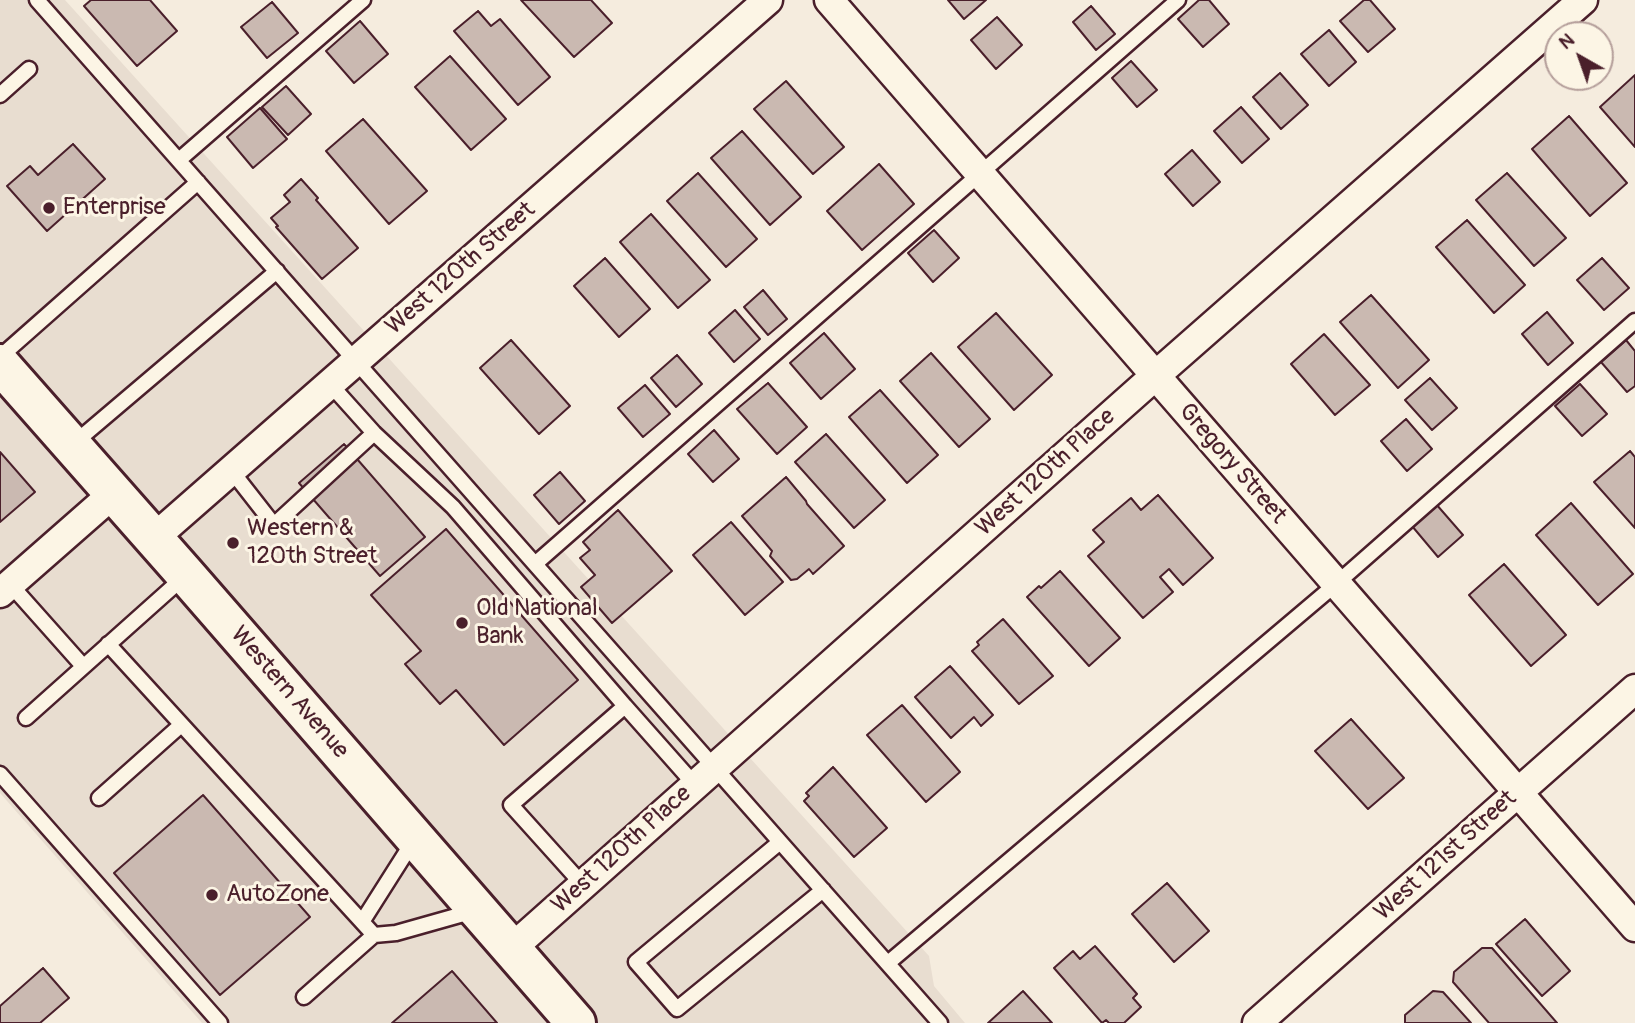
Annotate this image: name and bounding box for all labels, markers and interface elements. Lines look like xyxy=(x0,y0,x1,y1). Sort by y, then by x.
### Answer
north arrow xyxy=(1544,21,1614,91)
text: N xyxy=(1554,28,1579,55)
place label: Enterprise xyxy=(63,194,166,222)
street label: West 120th Street xyxy=(380,196,542,342)
marker: Enterprise xyxy=(41,200,57,216)
street label: Gregory Street xyxy=(1172,398,1292,530)
street label: West 120th Place xyxy=(970,403,1122,543)
place label: Western & 120th Street xyxy=(247,515,377,571)
marker: Western & 120th Street xyxy=(225,535,241,551)
place label: Old National Bank xyxy=(476,595,598,651)
marker: Old National Bank xyxy=(454,615,470,631)
street label: Western Avenue xyxy=(224,621,354,765)
street label: West 120th Place xyxy=(546,780,698,920)
street label: West 121st Street xyxy=(1369,785,1523,927)
place label: AutoZone xyxy=(226,881,329,909)
marker: AutoZone xyxy=(204,887,220,903)

